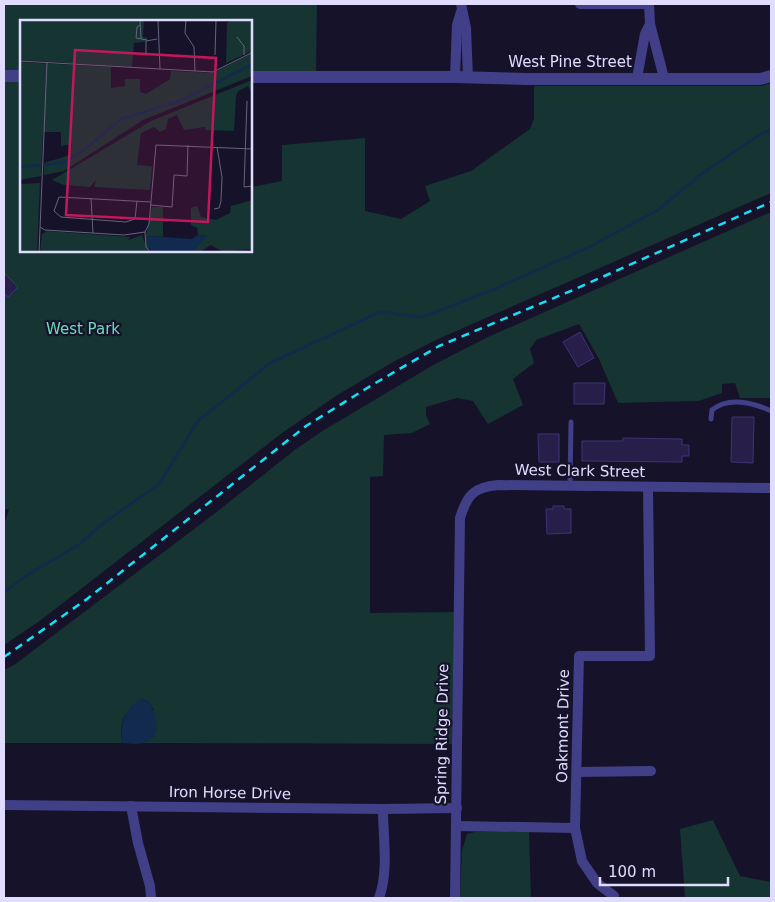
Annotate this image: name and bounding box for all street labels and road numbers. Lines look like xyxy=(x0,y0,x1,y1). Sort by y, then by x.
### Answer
street label: West Pine Street xyxy=(508,53,632,71)
street label: West Clark Street xyxy=(515,461,646,481)
street label: Spring Ridge Drive xyxy=(432,663,452,805)
street label: Oakmont Drive xyxy=(553,669,573,783)
street label: Iron Horse Drive xyxy=(169,783,291,803)

